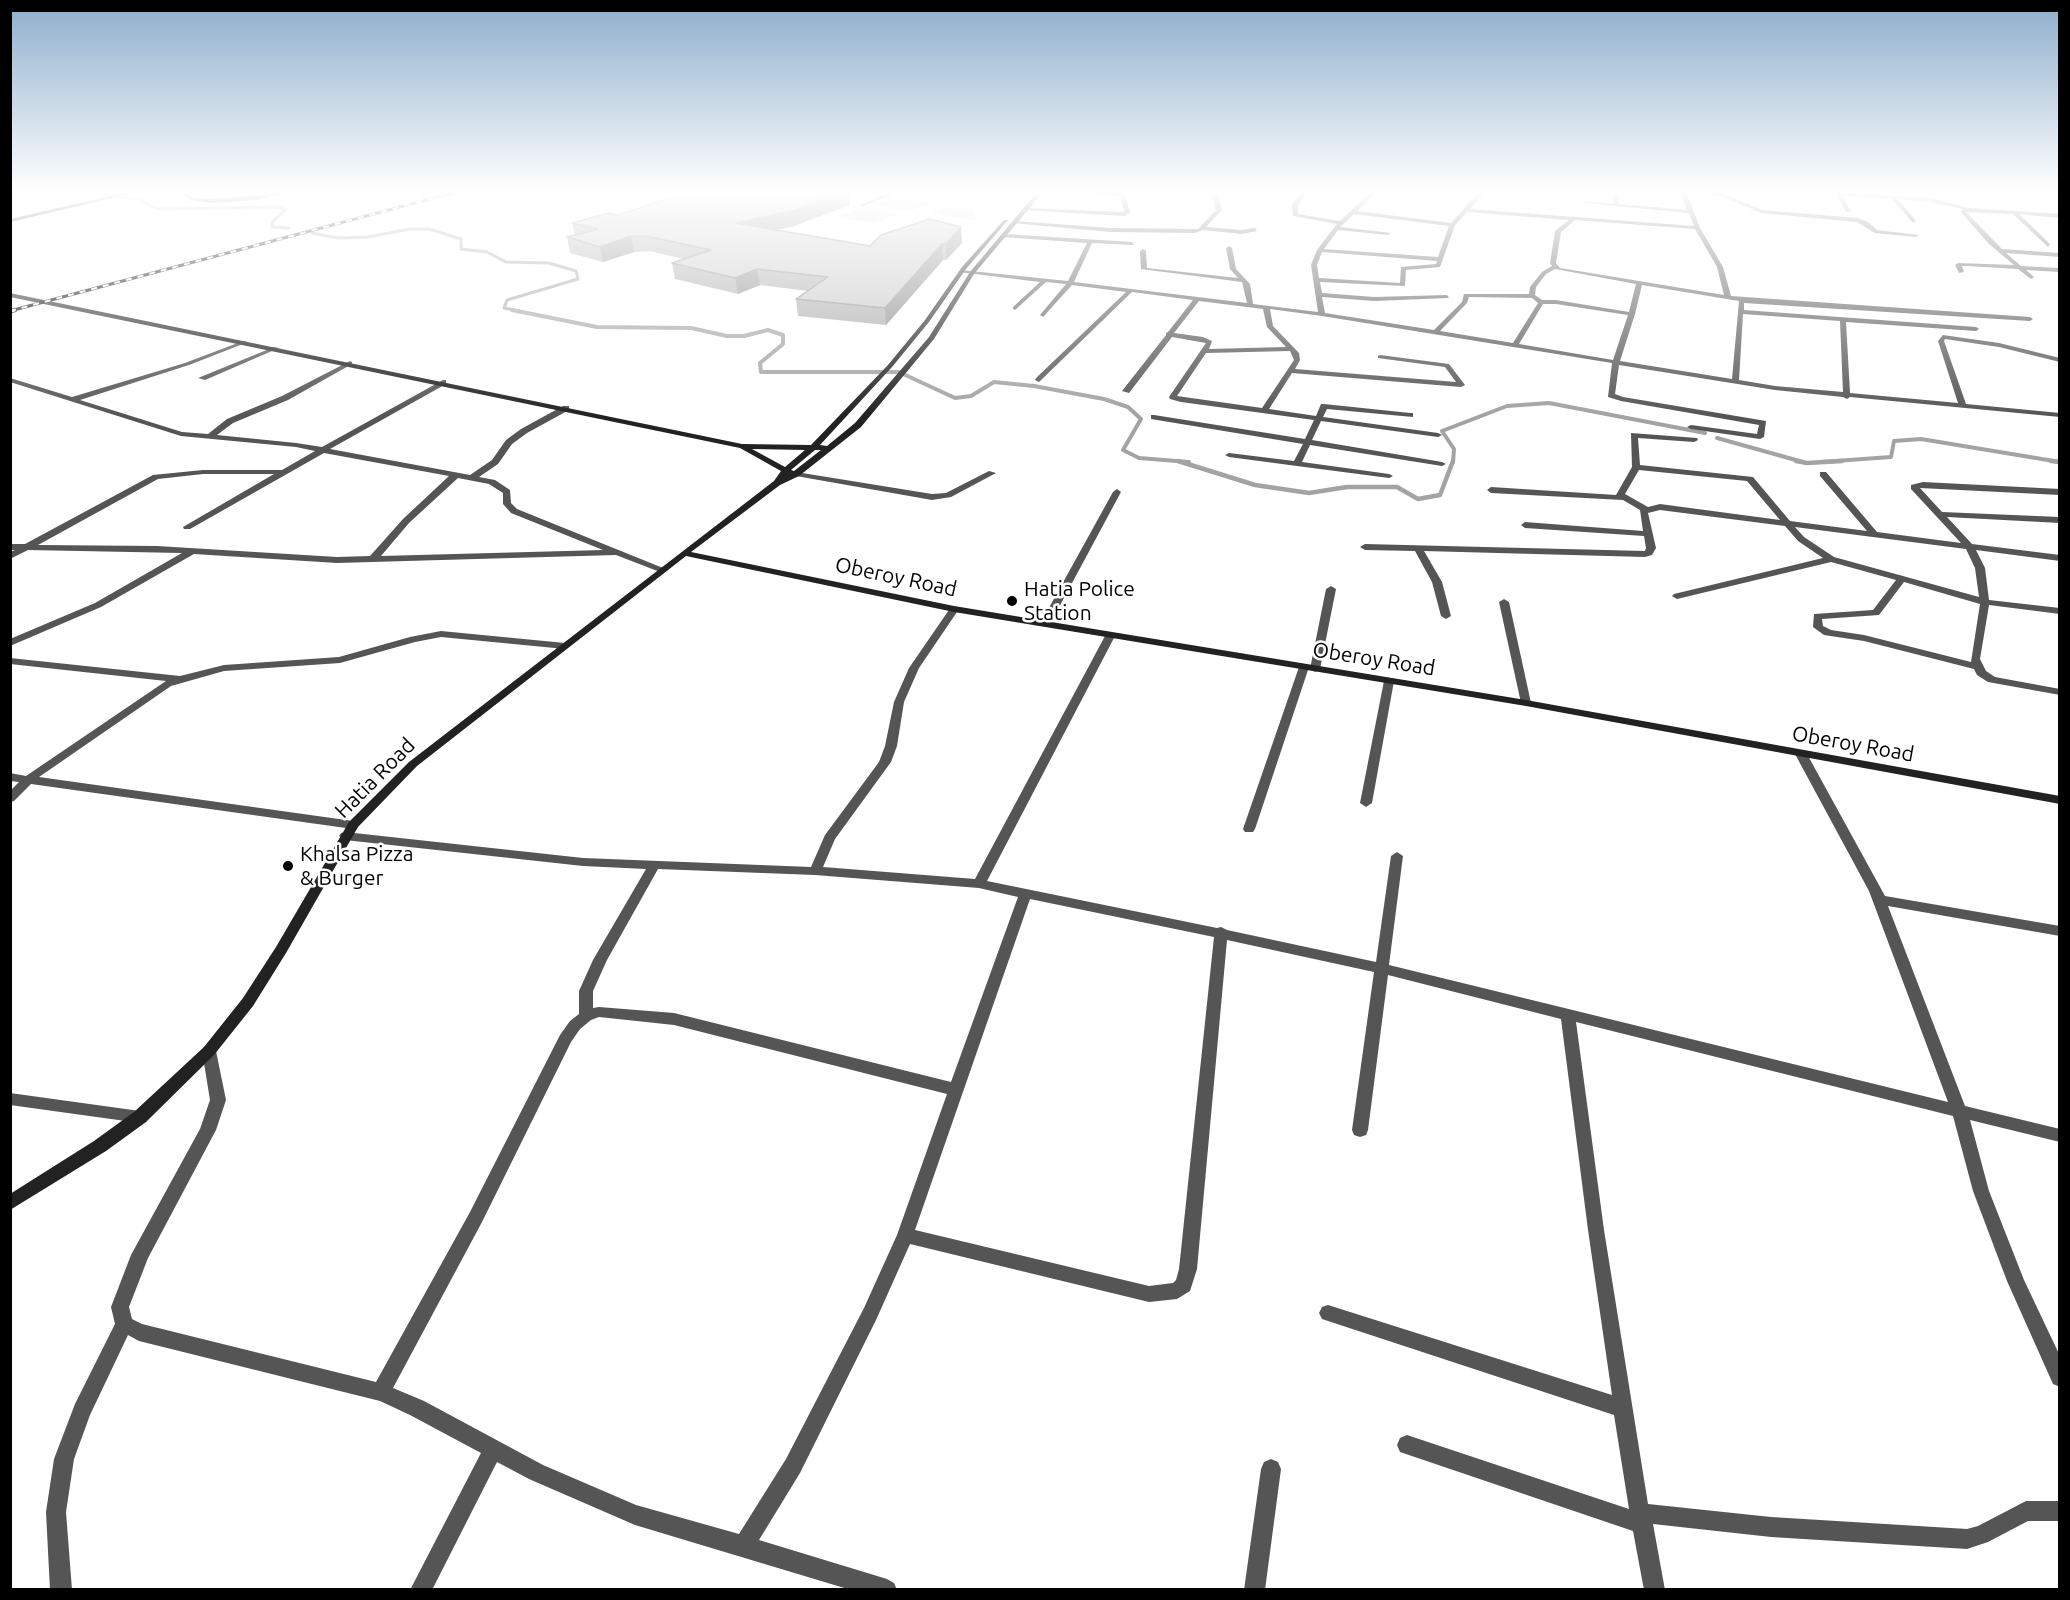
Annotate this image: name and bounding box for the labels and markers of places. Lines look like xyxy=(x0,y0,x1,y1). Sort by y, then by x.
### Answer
place label: Hatia Police Station xyxy=(1024,576,1135,626)
marker: Hatia Police Station xyxy=(1005,594,1019,608)
place label: Khalsa Pizza & Burger xyxy=(300,841,414,891)
marker: Khalsa Pizza & Burger xyxy=(281,859,295,873)

